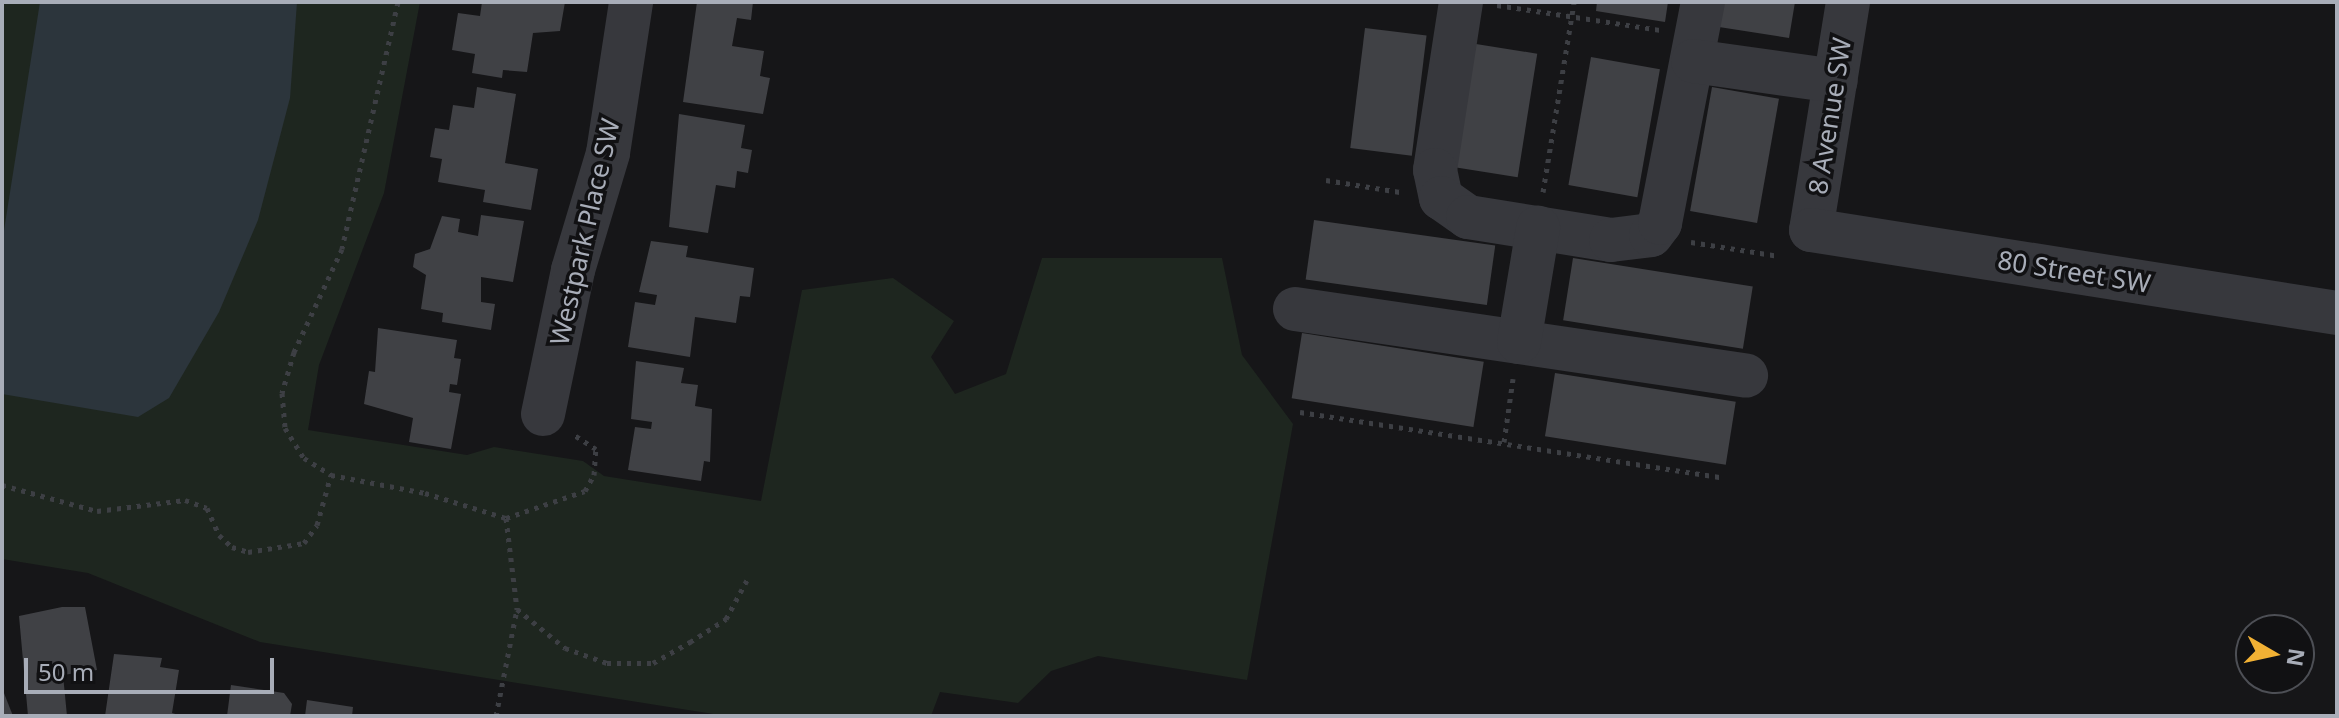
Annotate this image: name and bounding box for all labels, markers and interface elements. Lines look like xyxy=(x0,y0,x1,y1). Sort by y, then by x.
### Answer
street label: 8 Avenue SW xyxy=(1802,35,1858,197)
street label: Westpark Place SW xyxy=(544,116,626,348)
street label: 80 Street SW xyxy=(1995,245,2153,299)
north arrow xyxy=(2235,614,2315,694)
scale bar xyxy=(28,642,278,692)
text: N xyxy=(2281,646,2313,669)
text: 50 m xyxy=(38,655,94,688)

